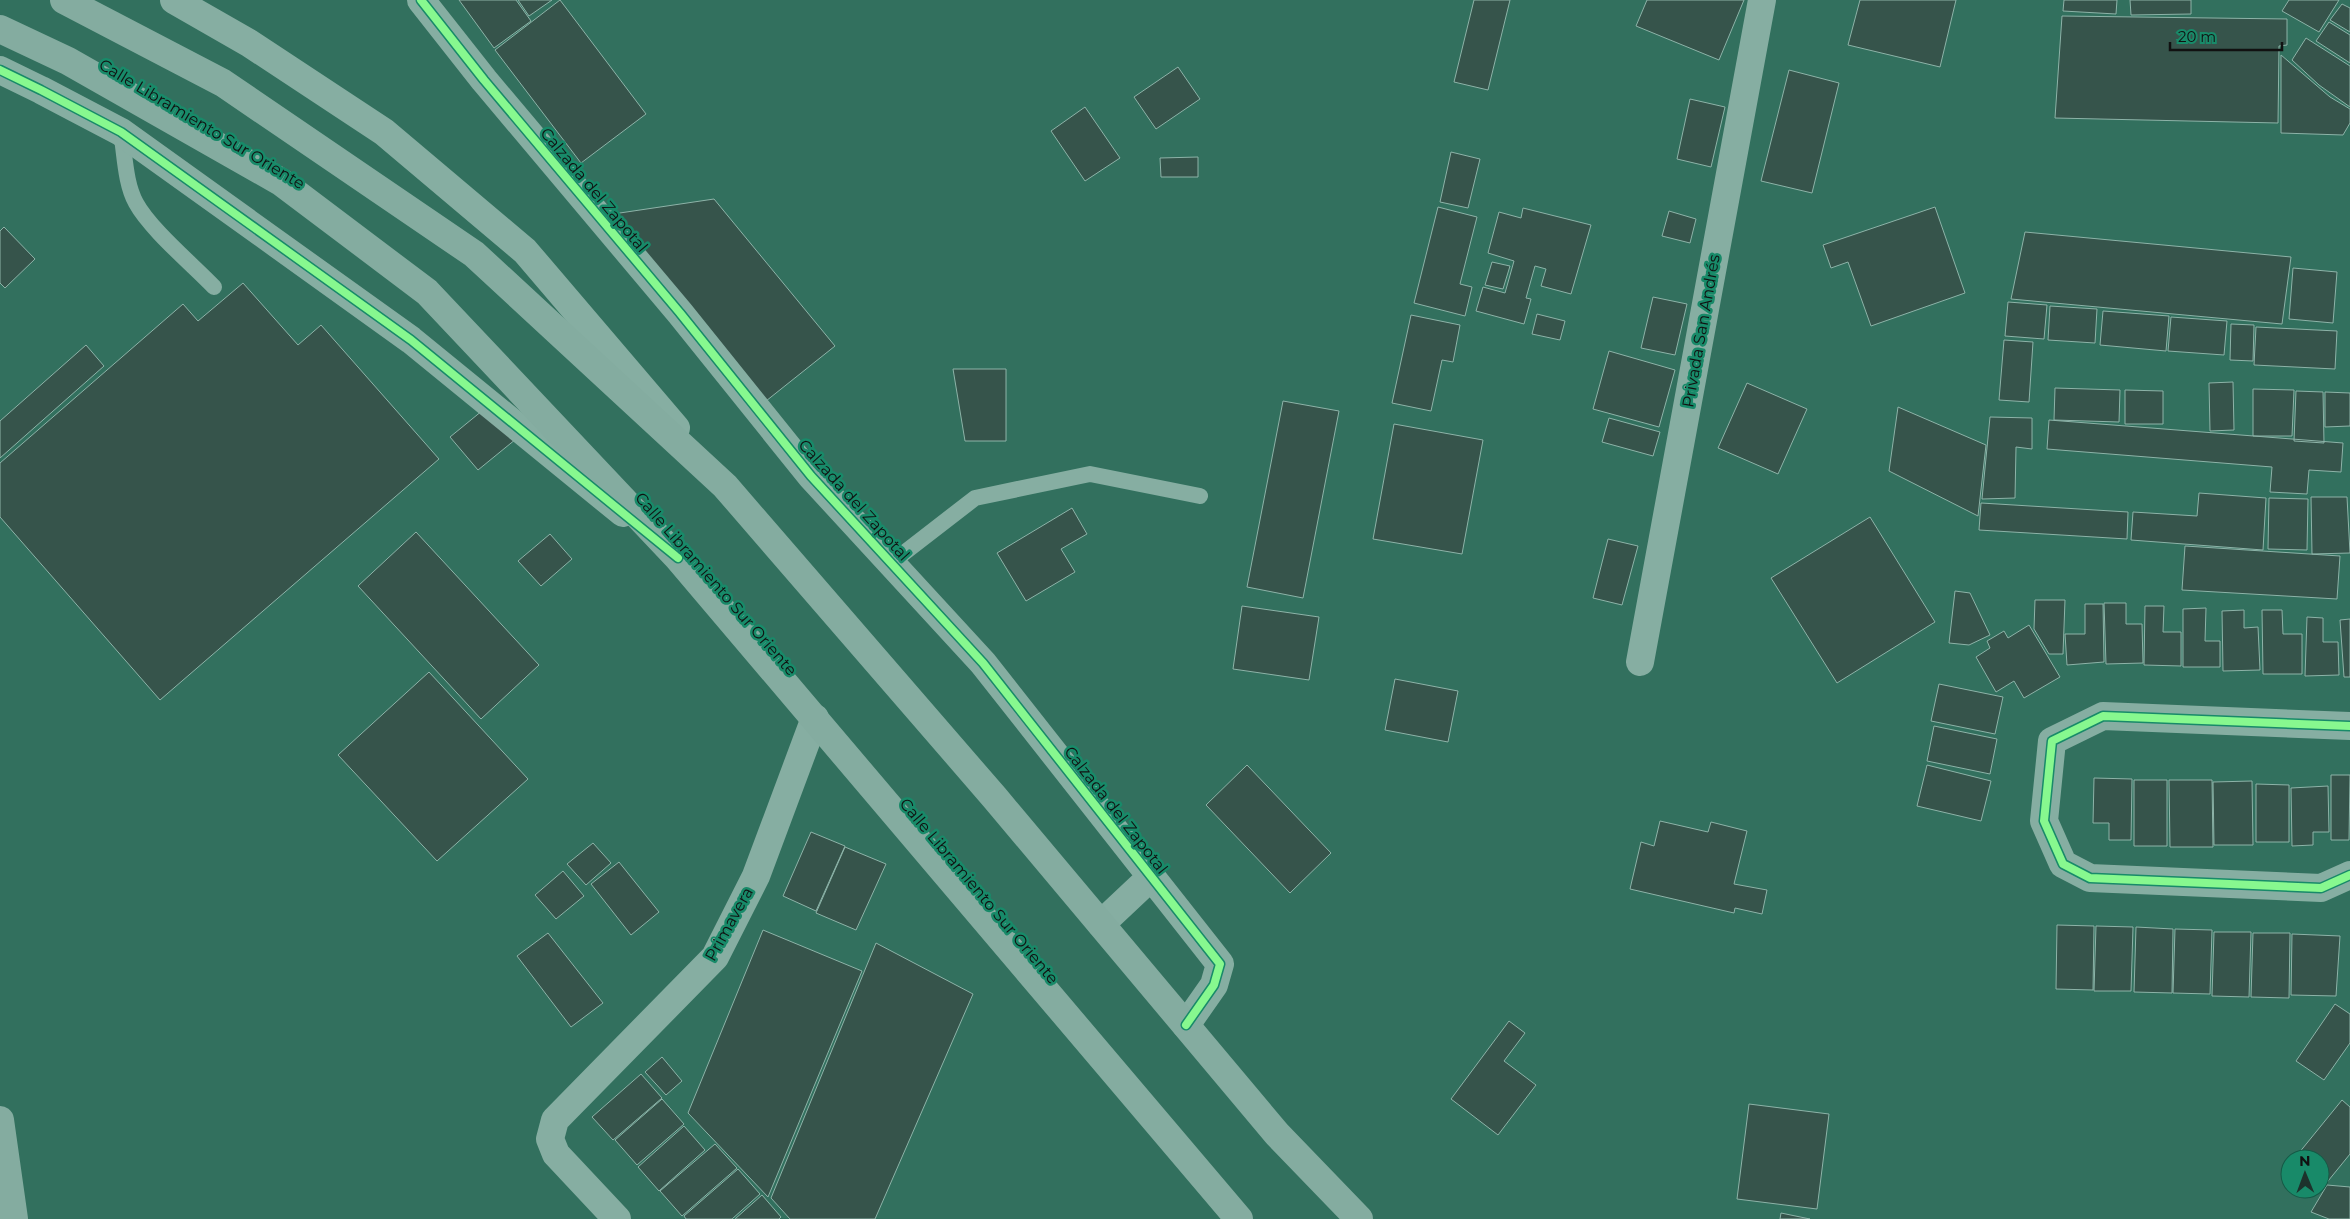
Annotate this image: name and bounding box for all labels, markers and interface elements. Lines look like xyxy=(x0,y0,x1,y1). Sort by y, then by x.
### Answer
scale bar xyxy=(2170,20,2282,52)
text: 20 m xyxy=(2178,27,2216,46)
street label: Calle Libramiento Sur Oriente xyxy=(96,55,308,193)
street label: Calzada del Zapotal xyxy=(536,124,652,256)
street label: Privada San Andrés xyxy=(1678,253,1724,409)
street label: Calzada del Zapotal xyxy=(795,435,913,565)
street label: Calle Libramiento Sur Oriente xyxy=(631,488,801,680)
street label: Calzada del Zapotal xyxy=(1060,742,1172,878)
street label: Calle Libramiento Sur Oriente xyxy=(896,794,1062,988)
street label: Primavera xyxy=(701,884,757,964)
north arrow xyxy=(2280,1149,2330,1199)
text: N xyxy=(2299,1152,2311,1170)

